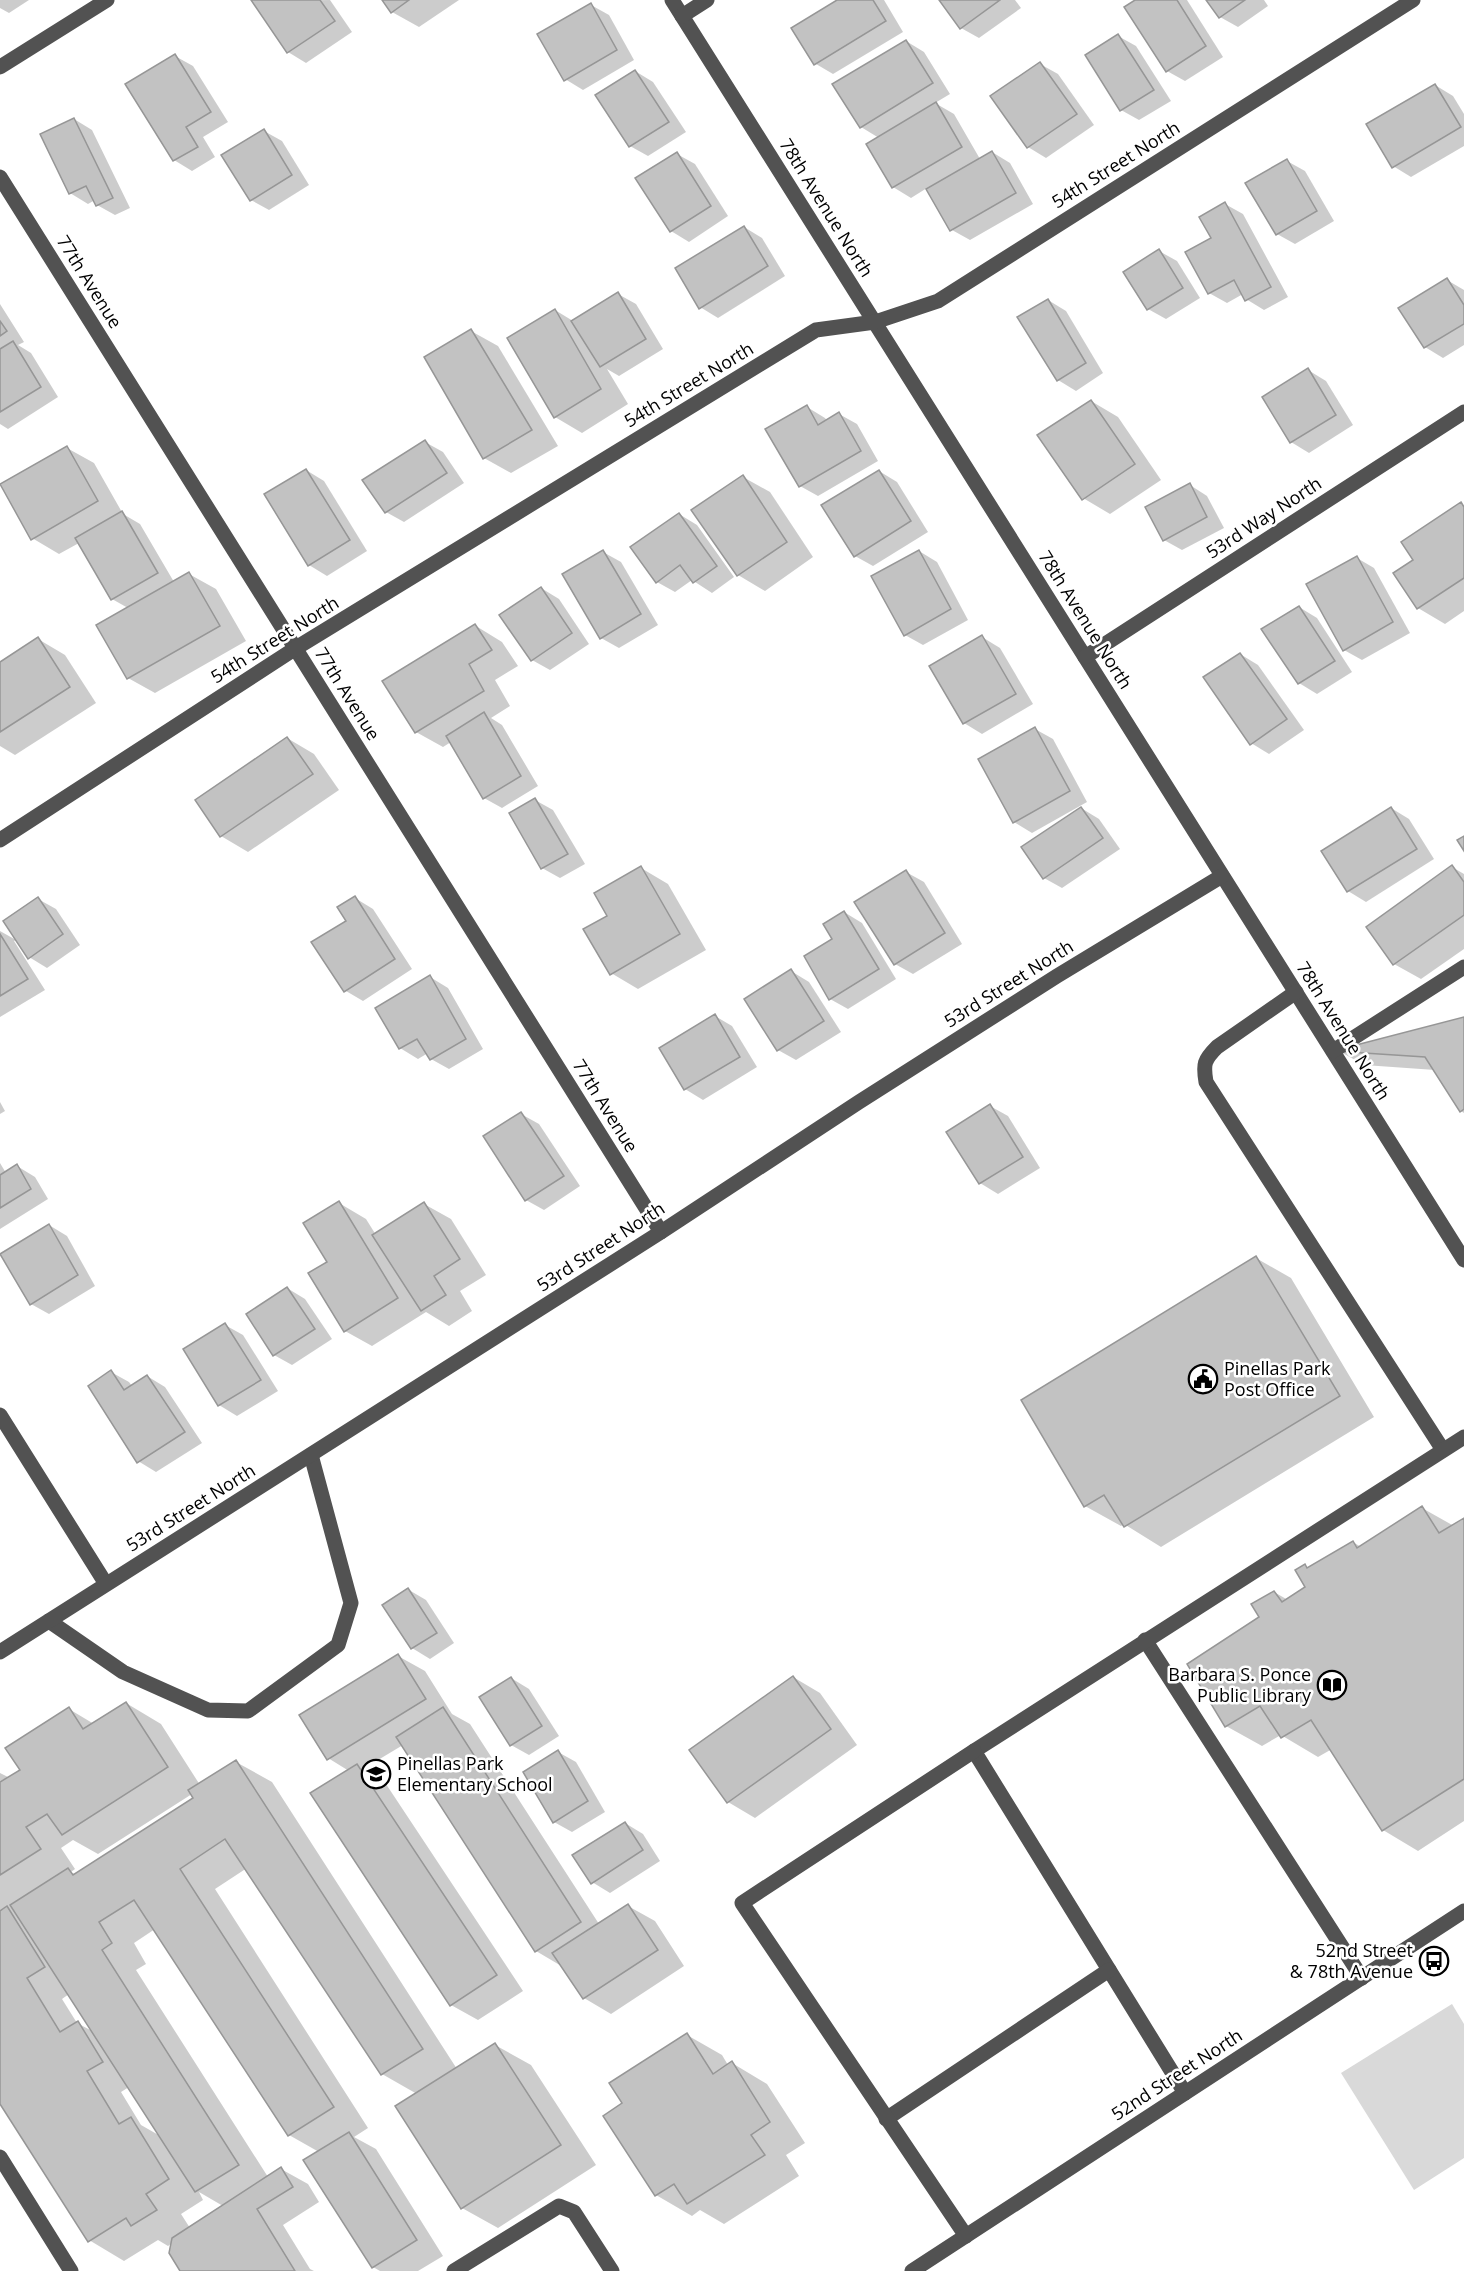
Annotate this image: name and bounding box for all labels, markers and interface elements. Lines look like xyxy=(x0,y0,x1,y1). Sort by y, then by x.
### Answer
street label: 54th Street North xyxy=(1047,115,1184,213)
street label: 78th Avenue North xyxy=(774,134,879,281)
street label: 77th Avenue xyxy=(52,230,128,333)
street label: 54th Street North xyxy=(619,336,758,432)
street label: 53rd Way North xyxy=(1201,471,1326,563)
street label: 78th Avenue North xyxy=(1033,546,1138,693)
street label: 54th Street North xyxy=(206,590,343,688)
street label: 77th Avenue xyxy=(310,642,386,745)
street label: 53rd Street North xyxy=(939,934,1077,1032)
street label: 78th Avenue North xyxy=(1291,957,1396,1104)
street label: 77th Avenue xyxy=(568,1054,644,1157)
street label: 53rd Street North xyxy=(532,1196,669,1296)
place label: Pinellas Park Post Office xyxy=(1224,1356,1331,1401)
public building icon: Pinellas Park Post Office xyxy=(1187,1363,1219,1395)
street label: 53rd Street North xyxy=(121,1458,259,1556)
place label: Barbara S. Ponce Public Library xyxy=(1168,1662,1312,1707)
library icon: Barbara S. Ponce Public Library xyxy=(1316,1669,1348,1701)
place label: Pinellas Park Elementary School xyxy=(397,1751,553,1796)
school or university icon: Pinellas Park Elementary School xyxy=(360,1758,392,1790)
place label: 52nd Street & 78th Avenue xyxy=(1290,1938,1413,1983)
bus stop icon: 52nd Street & 78th Avenue xyxy=(1418,1945,1450,1977)
street label: 52nd Street North xyxy=(1106,2023,1247,2125)

